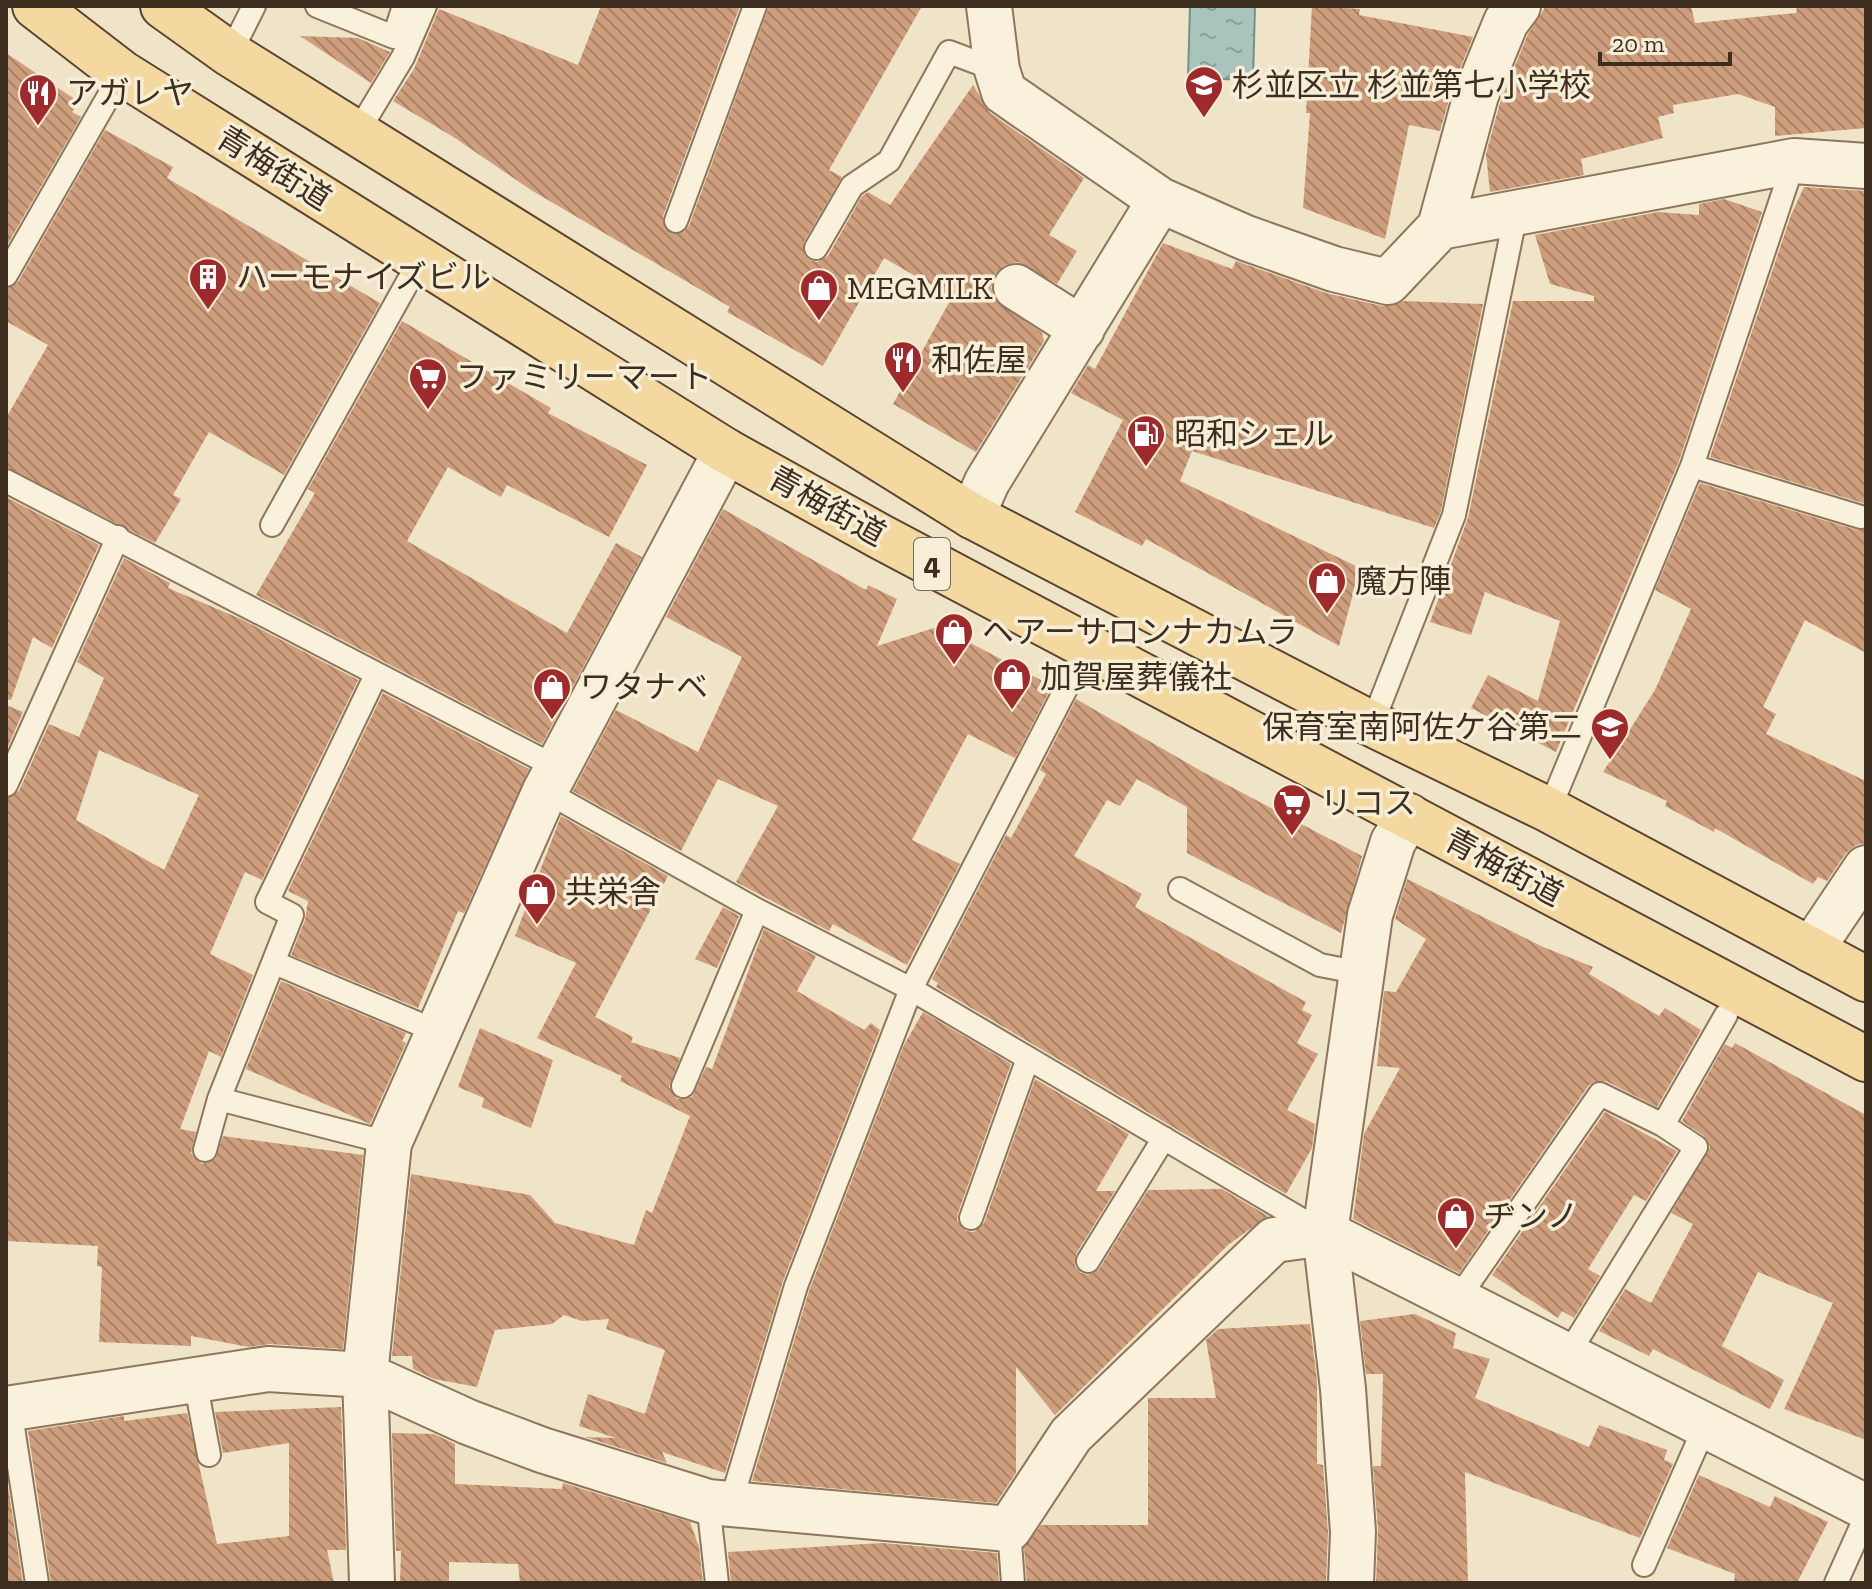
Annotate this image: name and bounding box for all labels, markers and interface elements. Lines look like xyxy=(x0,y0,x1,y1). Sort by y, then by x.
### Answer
scale bar xyxy=(1600,16,1730,66)
text: 20 m xyxy=(1612,29,1665,58)
school or university icon: 杉並区立 杉並第七小学校 xyxy=(1183,64,1225,119)
place label: 杉並区立 杉並第七小学校 xyxy=(1232,66,1591,104)
restaurant icon: アガレヤ xyxy=(17,72,59,127)
place label: アガレヤ xyxy=(66,74,194,112)
street label: 青梅街道 xyxy=(210,118,338,218)
building icon: ハーモナイズビル xyxy=(187,256,229,311)
place label: ハーモナイズビル xyxy=(236,258,491,296)
shop icon: MEGMILK xyxy=(798,267,840,322)
place label: MEGMILK xyxy=(847,269,993,307)
restaurant icon: 和佐屋 xyxy=(882,339,924,394)
place label: 和佐屋 xyxy=(931,341,1027,379)
supermarket icon: ファミリーマート xyxy=(407,356,449,411)
place label: ファミリーマート xyxy=(456,358,712,396)
fuel station icon: 昭和シェル xyxy=(1125,413,1167,468)
place label: 昭和シェル xyxy=(1174,415,1334,453)
street label: 青梅街道 xyxy=(762,458,892,554)
road number: 4 xyxy=(914,538,950,590)
shop icon: 魔方陣 xyxy=(1306,560,1348,615)
place label: 魔方陣 xyxy=(1355,562,1451,600)
shop icon: ヘアーサロンナカムラ xyxy=(933,611,975,666)
place label: ヘアーサロンナカムラ xyxy=(982,613,1298,651)
shop icon: 加賀屋葬儀社 xyxy=(991,656,1033,711)
place label: 加賀屋葬儀社 xyxy=(1040,658,1232,696)
shop icon: ワタナベ xyxy=(531,666,573,721)
place label: ワタナベ xyxy=(580,668,708,706)
school or university icon: 保育室南阿佐ケ谷第二 xyxy=(1589,706,1631,761)
place label: 保育室南阿佐ケ谷第二 xyxy=(1262,708,1582,746)
supermarket icon: リコス xyxy=(1271,782,1313,837)
place label: リコス xyxy=(1320,784,1416,822)
street label: 青梅街道 xyxy=(1439,820,1569,914)
shop icon: 共栄舎 xyxy=(516,871,558,926)
place label: 共栄舎 xyxy=(565,873,661,911)
shop icon: ヂンノ xyxy=(1435,1195,1477,1250)
place label: ヂンノ xyxy=(1484,1197,1578,1235)

